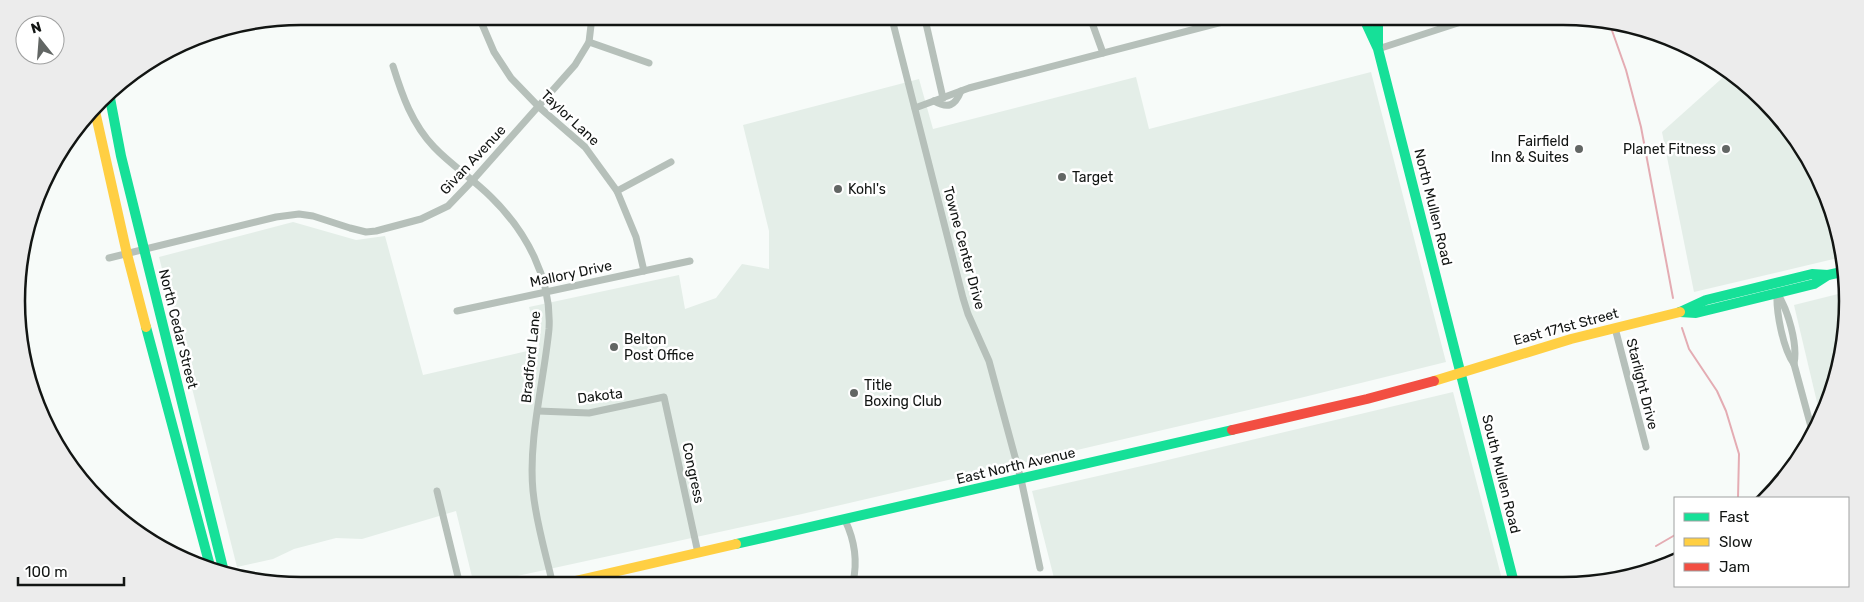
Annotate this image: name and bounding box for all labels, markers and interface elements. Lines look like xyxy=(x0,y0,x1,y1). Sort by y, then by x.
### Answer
north arrow xyxy=(15,15,65,65)
text: N xyxy=(29,18,44,38)
street label: Taylor Lane xyxy=(537,87,603,150)
street label: Givan Avenue xyxy=(437,122,510,198)
place label: Fairfield Inn & Suites xyxy=(1491,133,1569,166)
place label: Planet Fitness xyxy=(1623,141,1716,158)
marker: Fairfield Inn & Suites xyxy=(1573,143,1585,155)
marker: Planet Fitness xyxy=(1720,143,1732,155)
street label: North Mullen Road xyxy=(1410,147,1456,267)
place label: Target xyxy=(1072,169,1114,186)
marker: Target xyxy=(1056,171,1068,183)
place label: Kohl's xyxy=(848,181,886,198)
marker: Kohl's xyxy=(832,183,844,195)
street label: Towne Center Drive xyxy=(939,185,989,311)
street label: Mallory Drive xyxy=(528,257,614,291)
street label: North Cedar Street xyxy=(155,267,201,391)
street label: East 171st Street xyxy=(1512,305,1621,349)
street label: Bradford Lane xyxy=(518,310,544,404)
place label: Belton Post Office xyxy=(624,331,694,364)
street label: Starlight Drive xyxy=(1622,337,1662,432)
marker: Belton Post Office xyxy=(608,341,620,353)
place label: Title Boxing Club xyxy=(864,377,942,410)
street label: Dakota xyxy=(576,385,624,407)
marker: Title Boxing Club xyxy=(848,387,860,399)
street label: South Mullen Road xyxy=(1478,413,1524,535)
street label: Congress xyxy=(678,441,708,505)
street label: East North Avenue xyxy=(955,444,1077,488)
legend xyxy=(1674,497,1849,587)
text: Fast xyxy=(1719,508,1749,526)
text: Slow xyxy=(1719,533,1752,551)
scale bar xyxy=(18,554,124,586)
text: Jam xyxy=(1719,558,1750,576)
text: 100 m xyxy=(25,563,67,581)

